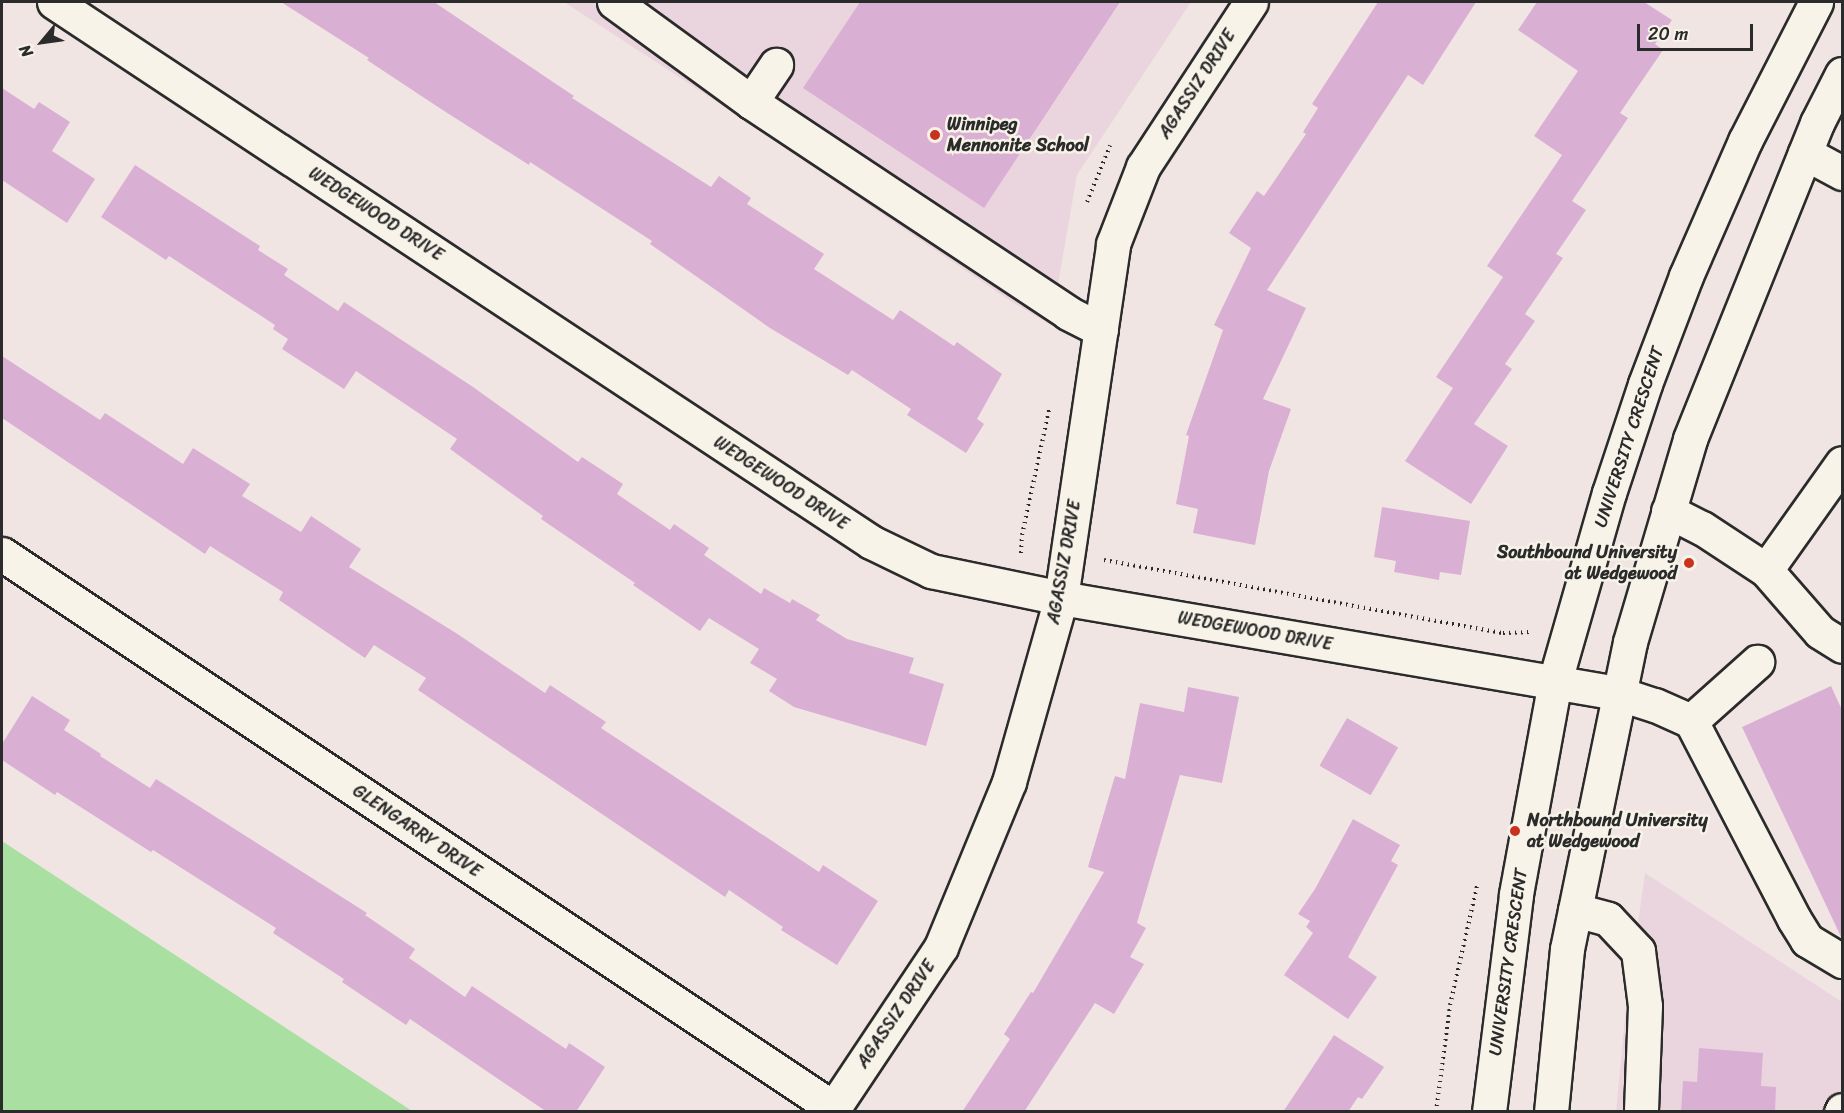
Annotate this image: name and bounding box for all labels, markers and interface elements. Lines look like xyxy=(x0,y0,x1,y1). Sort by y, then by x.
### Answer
north arrow xyxy=(12,12,72,72)
scale bar xyxy=(1640,12,1756,50)
text: 20 m xyxy=(1648,18,1688,50)
street label: AGASSIZ DRIVE xyxy=(1154,25,1240,143)
text: N xyxy=(10,39,41,63)
place label: Winnipeg Mennonite School xyxy=(947,114,1089,156)
marker: Winnipeg Mennonite School xyxy=(928,128,942,142)
street label: WEDGEWOOD DRIVE xyxy=(304,162,448,266)
street label: UNIVERSITY CRESCENT xyxy=(1590,344,1668,530)
street label: WEDGEWOOD DRIVE xyxy=(709,431,853,535)
street label: AGASSIZ DRIVE xyxy=(1042,498,1086,626)
place label: Southbound University at Wedgewood xyxy=(1496,542,1677,584)
marker: Southbound University at Wedgewood xyxy=(1682,556,1696,570)
street label: WEDGEWOOD DRIVE xyxy=(1175,607,1335,655)
street label: GLENGARRY DRIVE xyxy=(348,780,486,882)
place label: Northbound University at Wedgewood xyxy=(1527,810,1708,852)
marker: Northbound University at Wedgewood xyxy=(1508,824,1522,838)
street label: UNIVERSITY CRESCENT xyxy=(1484,867,1532,1057)
street label: AGASSIZ DRIVE xyxy=(852,956,940,1072)

